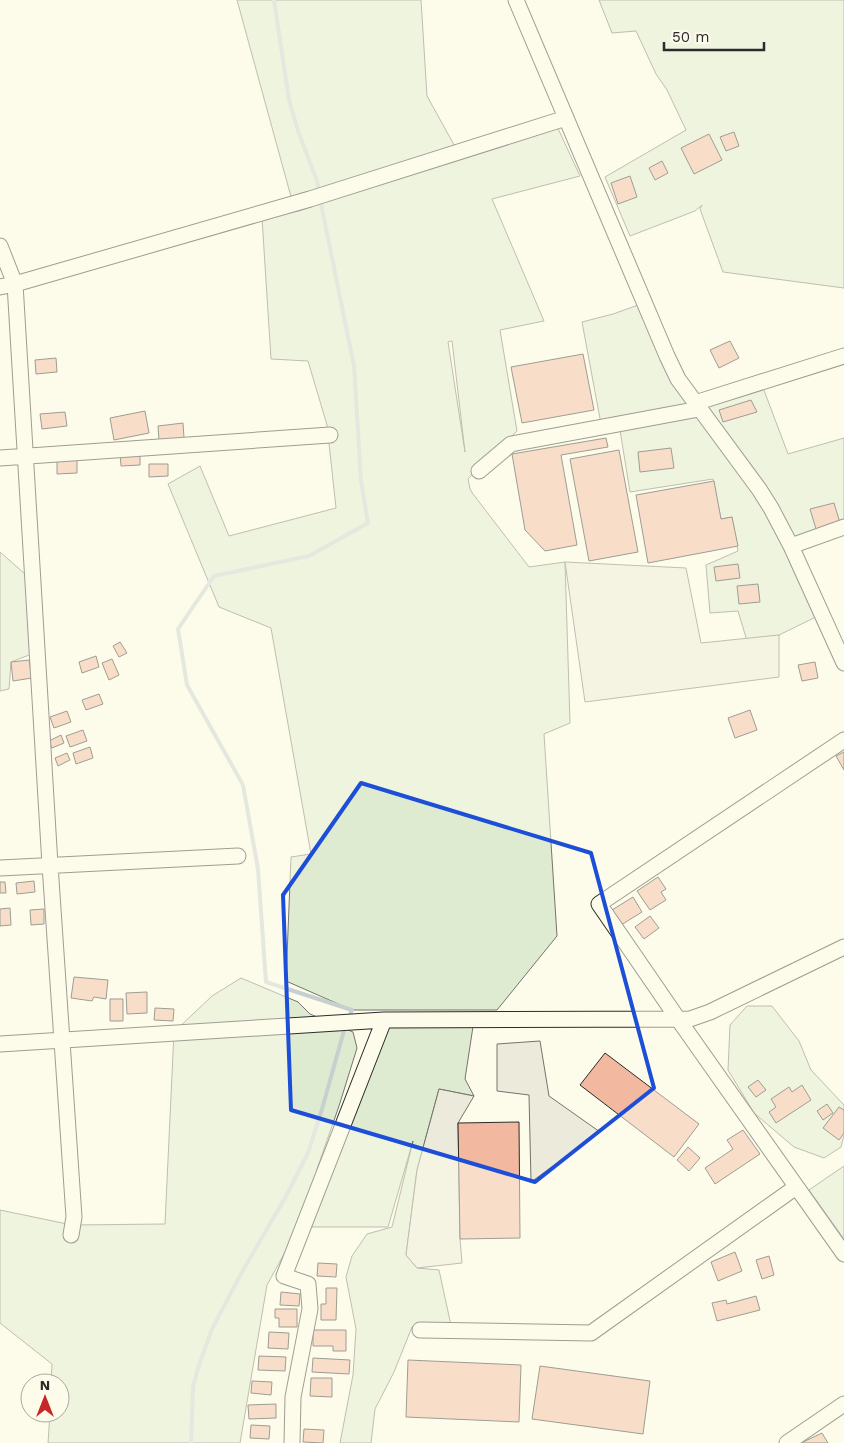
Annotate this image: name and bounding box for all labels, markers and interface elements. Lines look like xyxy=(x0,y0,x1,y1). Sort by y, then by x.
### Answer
scale bar xyxy=(664,20,764,52)
text: 50 m xyxy=(672,28,709,46)
north arrow xyxy=(20,1373,70,1423)
text: N xyxy=(40,1377,50,1393)

